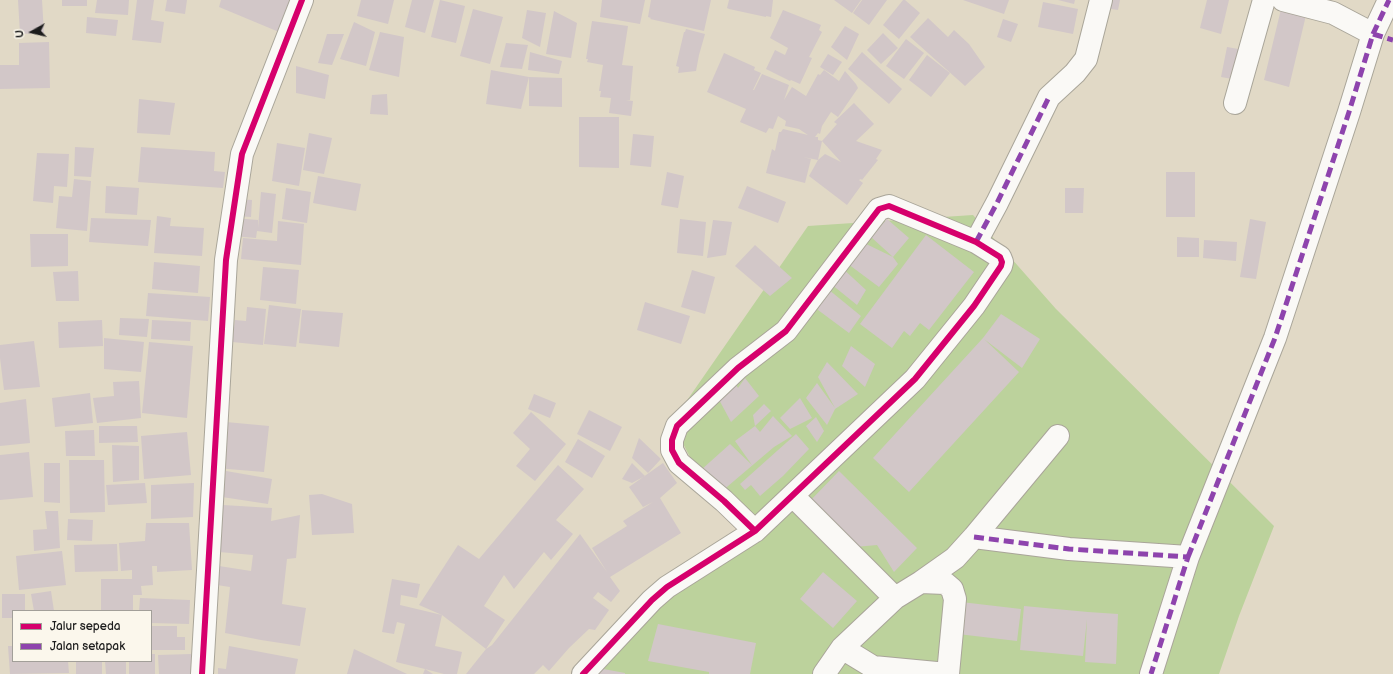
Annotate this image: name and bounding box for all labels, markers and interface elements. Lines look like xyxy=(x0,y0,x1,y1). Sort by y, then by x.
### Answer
north arrow xyxy=(12,12,52,52)
text: U xyxy=(13,29,27,39)
legend xyxy=(12,610,152,662)
text: Jalur sepeda xyxy=(50,619,121,634)
text: Jalan setapak xyxy=(50,639,125,654)

